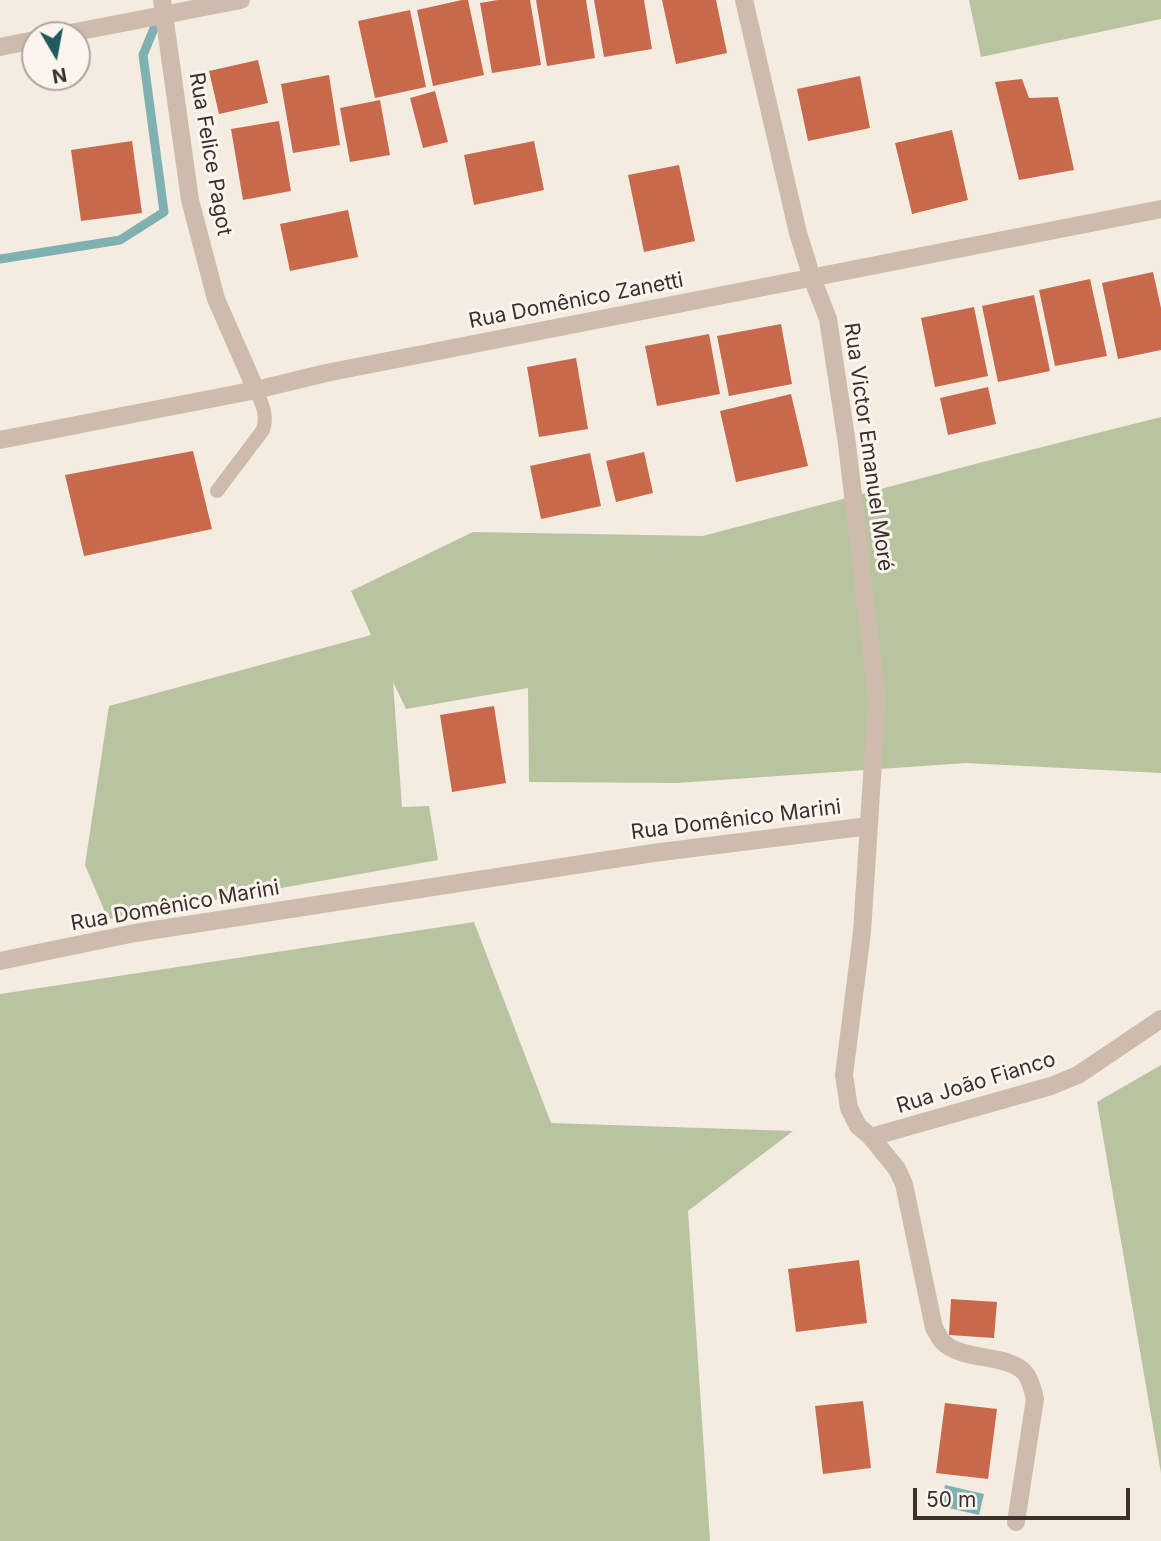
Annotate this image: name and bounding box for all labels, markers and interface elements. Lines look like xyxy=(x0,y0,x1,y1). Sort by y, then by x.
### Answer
north arrow xyxy=(21,21,91,91)
text: N xyxy=(50,63,69,88)
street label: Rua Felice Pagot xyxy=(183,70,237,238)
street label: Rua Domênico Zanetti xyxy=(467,268,685,334)
street label: Rua Victor Emanuel Moré xyxy=(838,321,898,573)
street label: Rua Domênico Marini xyxy=(629,795,843,845)
street label: Rua Domênico Marini xyxy=(69,875,281,937)
street label: Rua João Fianco xyxy=(893,1047,1059,1119)
scale bar xyxy=(916,1474,1133,1518)
text: 50 m xyxy=(926,1487,976,1512)

